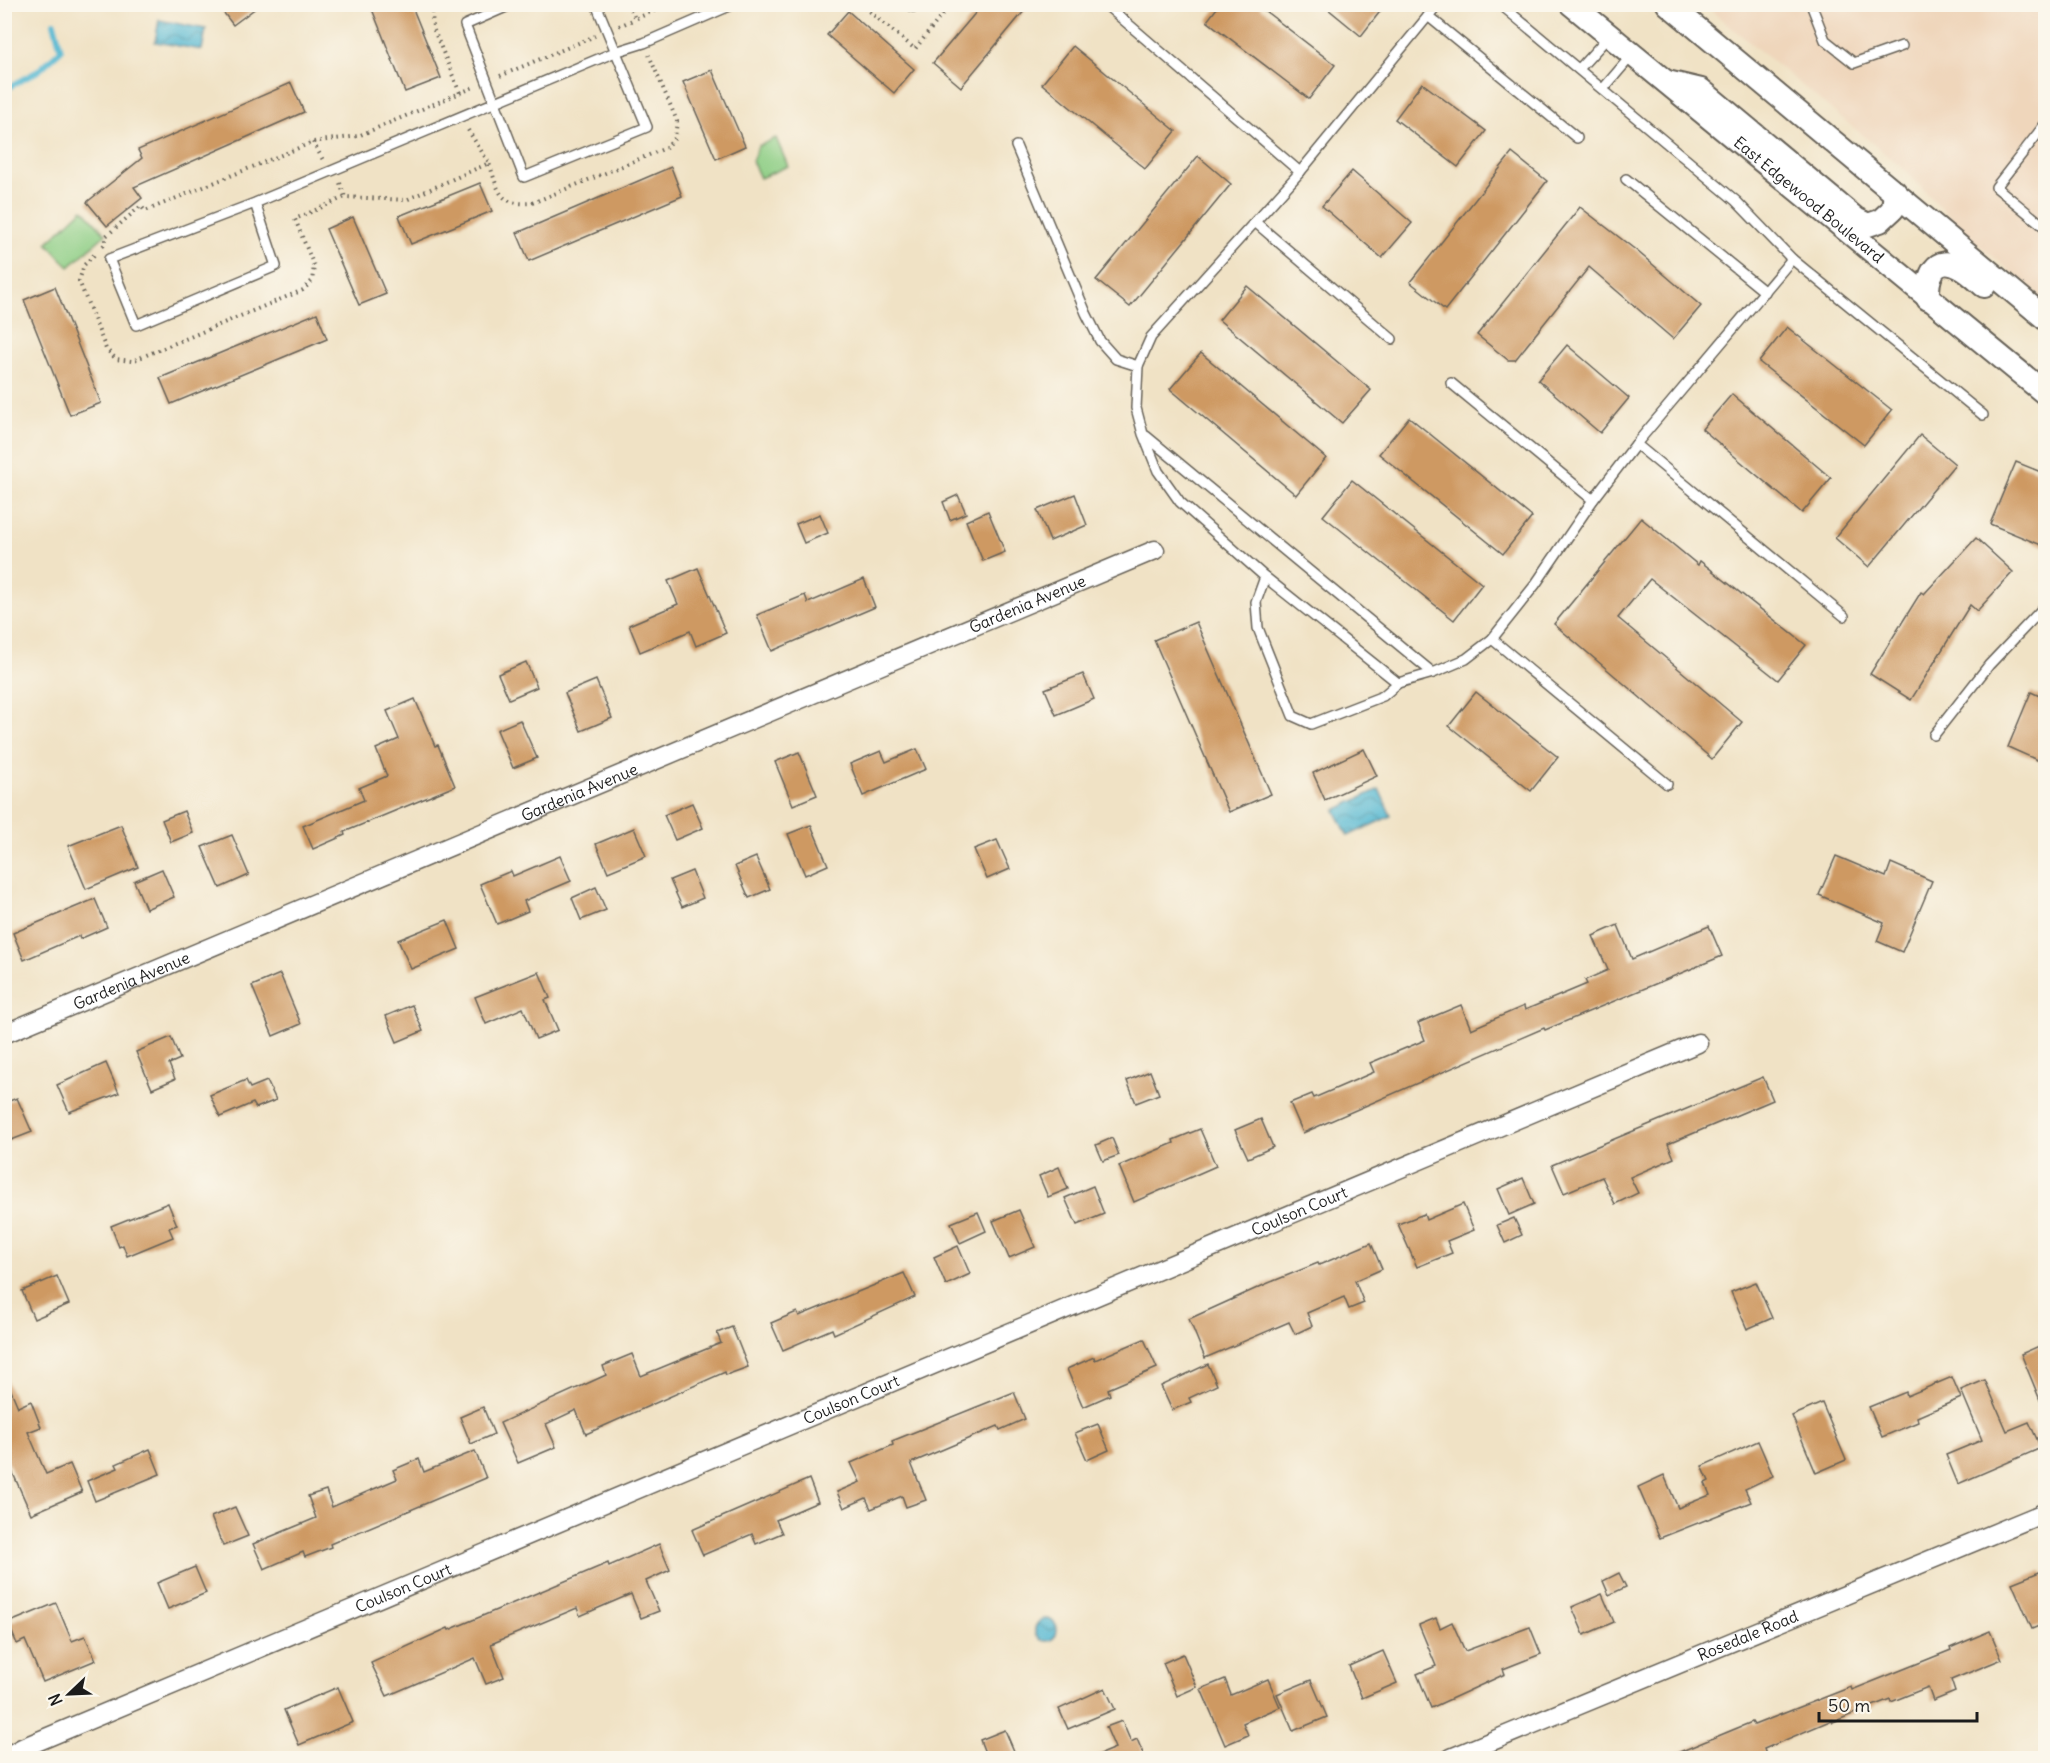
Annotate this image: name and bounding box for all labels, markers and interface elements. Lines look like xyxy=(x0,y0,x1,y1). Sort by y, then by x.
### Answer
street label: East Edgewood Boulevard xyxy=(1730,132,1888,267)
street label: Gardenia Avenue xyxy=(966,570,1088,637)
street label: Gardenia Avenue xyxy=(518,759,640,825)
street label: Gardenia Avenue xyxy=(70,947,192,1014)
street label: Coulson Court xyxy=(1248,1182,1351,1240)
street label: Coulson Court xyxy=(800,1370,903,1428)
street label: Coulson Court xyxy=(352,1558,455,1617)
street label: Rosedale Road xyxy=(1694,1606,1801,1665)
north arrow xyxy=(39,1664,99,1724)
scale bar xyxy=(1819,1685,1976,1723)
text: N xyxy=(44,1691,67,1709)
text: 50 m xyxy=(1828,1694,1870,1717)

